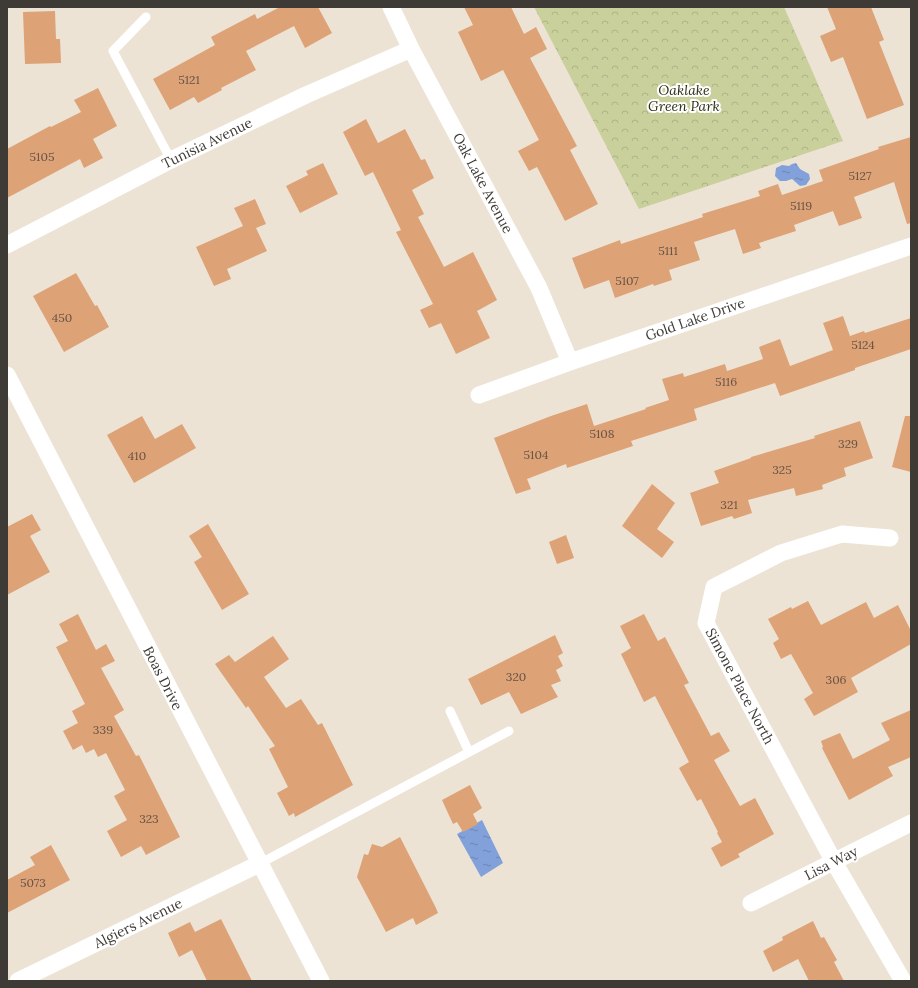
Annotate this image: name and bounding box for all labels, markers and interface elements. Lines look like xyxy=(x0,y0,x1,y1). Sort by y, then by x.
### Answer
house number: 5121 xyxy=(178,72,200,87)
park label: Oaklake Green Park xyxy=(648,81,720,115)
street label: Tunisia Avenue xyxy=(159,113,256,173)
street label: Oak Lake Avenue xyxy=(449,130,517,237)
house number: 5105 xyxy=(30,149,54,164)
house number: 5127 xyxy=(849,168,872,183)
house number: 5119 xyxy=(790,198,812,213)
house number: 5111 xyxy=(658,243,678,258)
house number: 5107 xyxy=(615,273,639,288)
street label: Gold Lake Drive xyxy=(643,293,747,344)
house number: 450 xyxy=(52,310,72,325)
house number: 5124 xyxy=(851,337,875,352)
house number: 5116 xyxy=(715,374,737,389)
house number: 5108 xyxy=(589,426,615,441)
house number: 329 xyxy=(838,436,858,451)
house number: 5104 xyxy=(524,447,549,462)
house number: 410 xyxy=(128,448,146,463)
house number: 325 xyxy=(772,462,792,477)
house number: 321 xyxy=(720,497,738,512)
street label: Simone Place North xyxy=(702,625,778,747)
street label: Boas Drive xyxy=(139,643,187,713)
house number: 320 xyxy=(506,669,526,684)
house number: 306 xyxy=(825,672,847,687)
house number: 339 xyxy=(93,722,113,737)
house number: 323 xyxy=(139,811,159,826)
street label: Lisa Way xyxy=(801,842,861,884)
house number: 5073 xyxy=(20,875,46,890)
street label: Algiers Avenue xyxy=(90,894,185,953)

